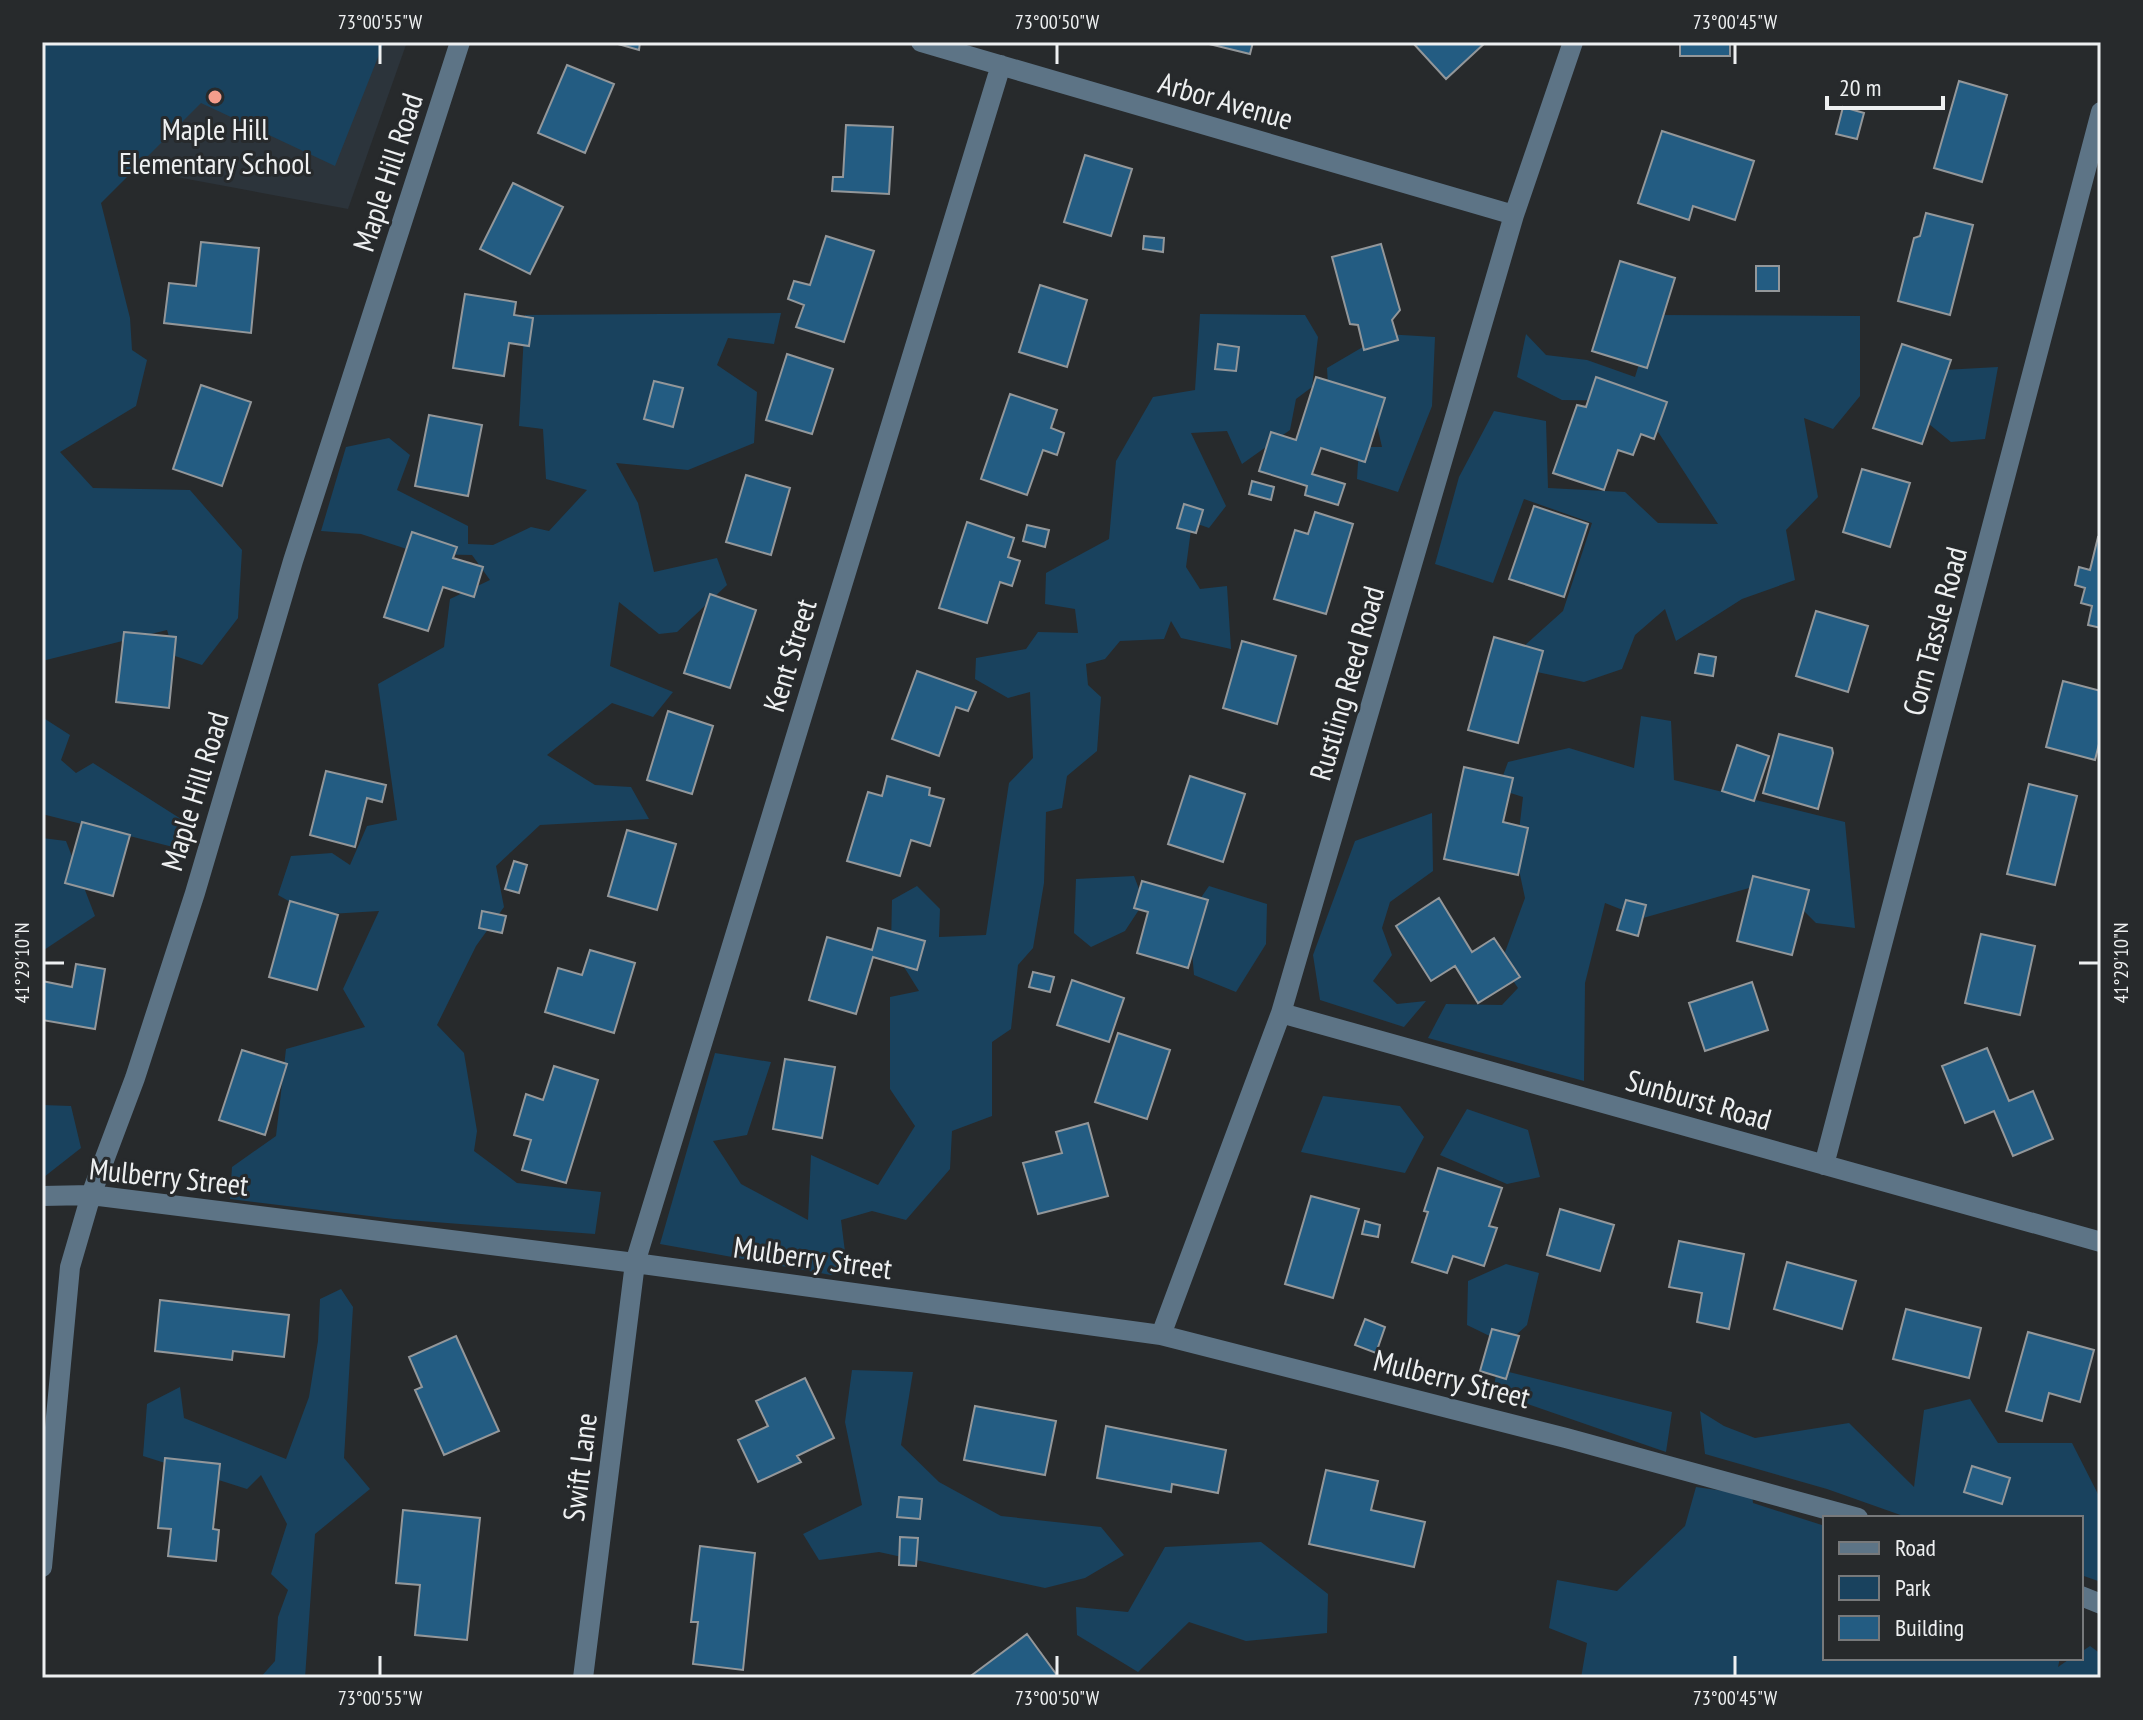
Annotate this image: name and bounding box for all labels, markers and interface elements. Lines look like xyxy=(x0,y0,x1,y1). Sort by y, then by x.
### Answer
text: 73°00'55"W xyxy=(338,9,423,35)
text: 73°00'50"W xyxy=(1015,9,1100,35)
text: 73°00'45"W xyxy=(1693,9,1778,35)
scale bar xyxy=(1827,60,1943,110)
street label: Arbor Avenue xyxy=(1154,62,1298,138)
text: 20 m xyxy=(1839,72,1881,103)
marker: Maple Hill Elementary School xyxy=(206,88,224,106)
street label: Maple Hill Road xyxy=(343,88,431,256)
place label: Maple Hill Elementary School xyxy=(119,109,311,182)
street label: Corn Tassle Road xyxy=(1893,542,1975,720)
street label: Rustling Reed Road xyxy=(1300,581,1392,785)
street label: Kent Street xyxy=(753,593,825,716)
street label: Maple Hill Road xyxy=(151,707,237,875)
text: 41°29'10"N xyxy=(9,923,35,1003)
text: 41°29'10"N xyxy=(2108,923,2134,1003)
street label: Sunburst Road xyxy=(1622,1060,1776,1138)
street label: Mulberry Street xyxy=(87,1148,251,1204)
street label: Mulberry Street xyxy=(731,1227,896,1288)
street label: Mulberry Street xyxy=(1370,1340,1535,1416)
street label: Swift Lane xyxy=(553,1411,605,1523)
legend xyxy=(1823,1516,2083,1660)
text: Road xyxy=(1895,1532,1936,1563)
text: Park xyxy=(1895,1572,1931,1603)
text: Building xyxy=(1895,1612,1964,1643)
text: 73°00'55"W xyxy=(338,1685,423,1711)
text: 73°00'50"W xyxy=(1015,1685,1100,1711)
text: 73°00'45"W xyxy=(1693,1685,1778,1711)

